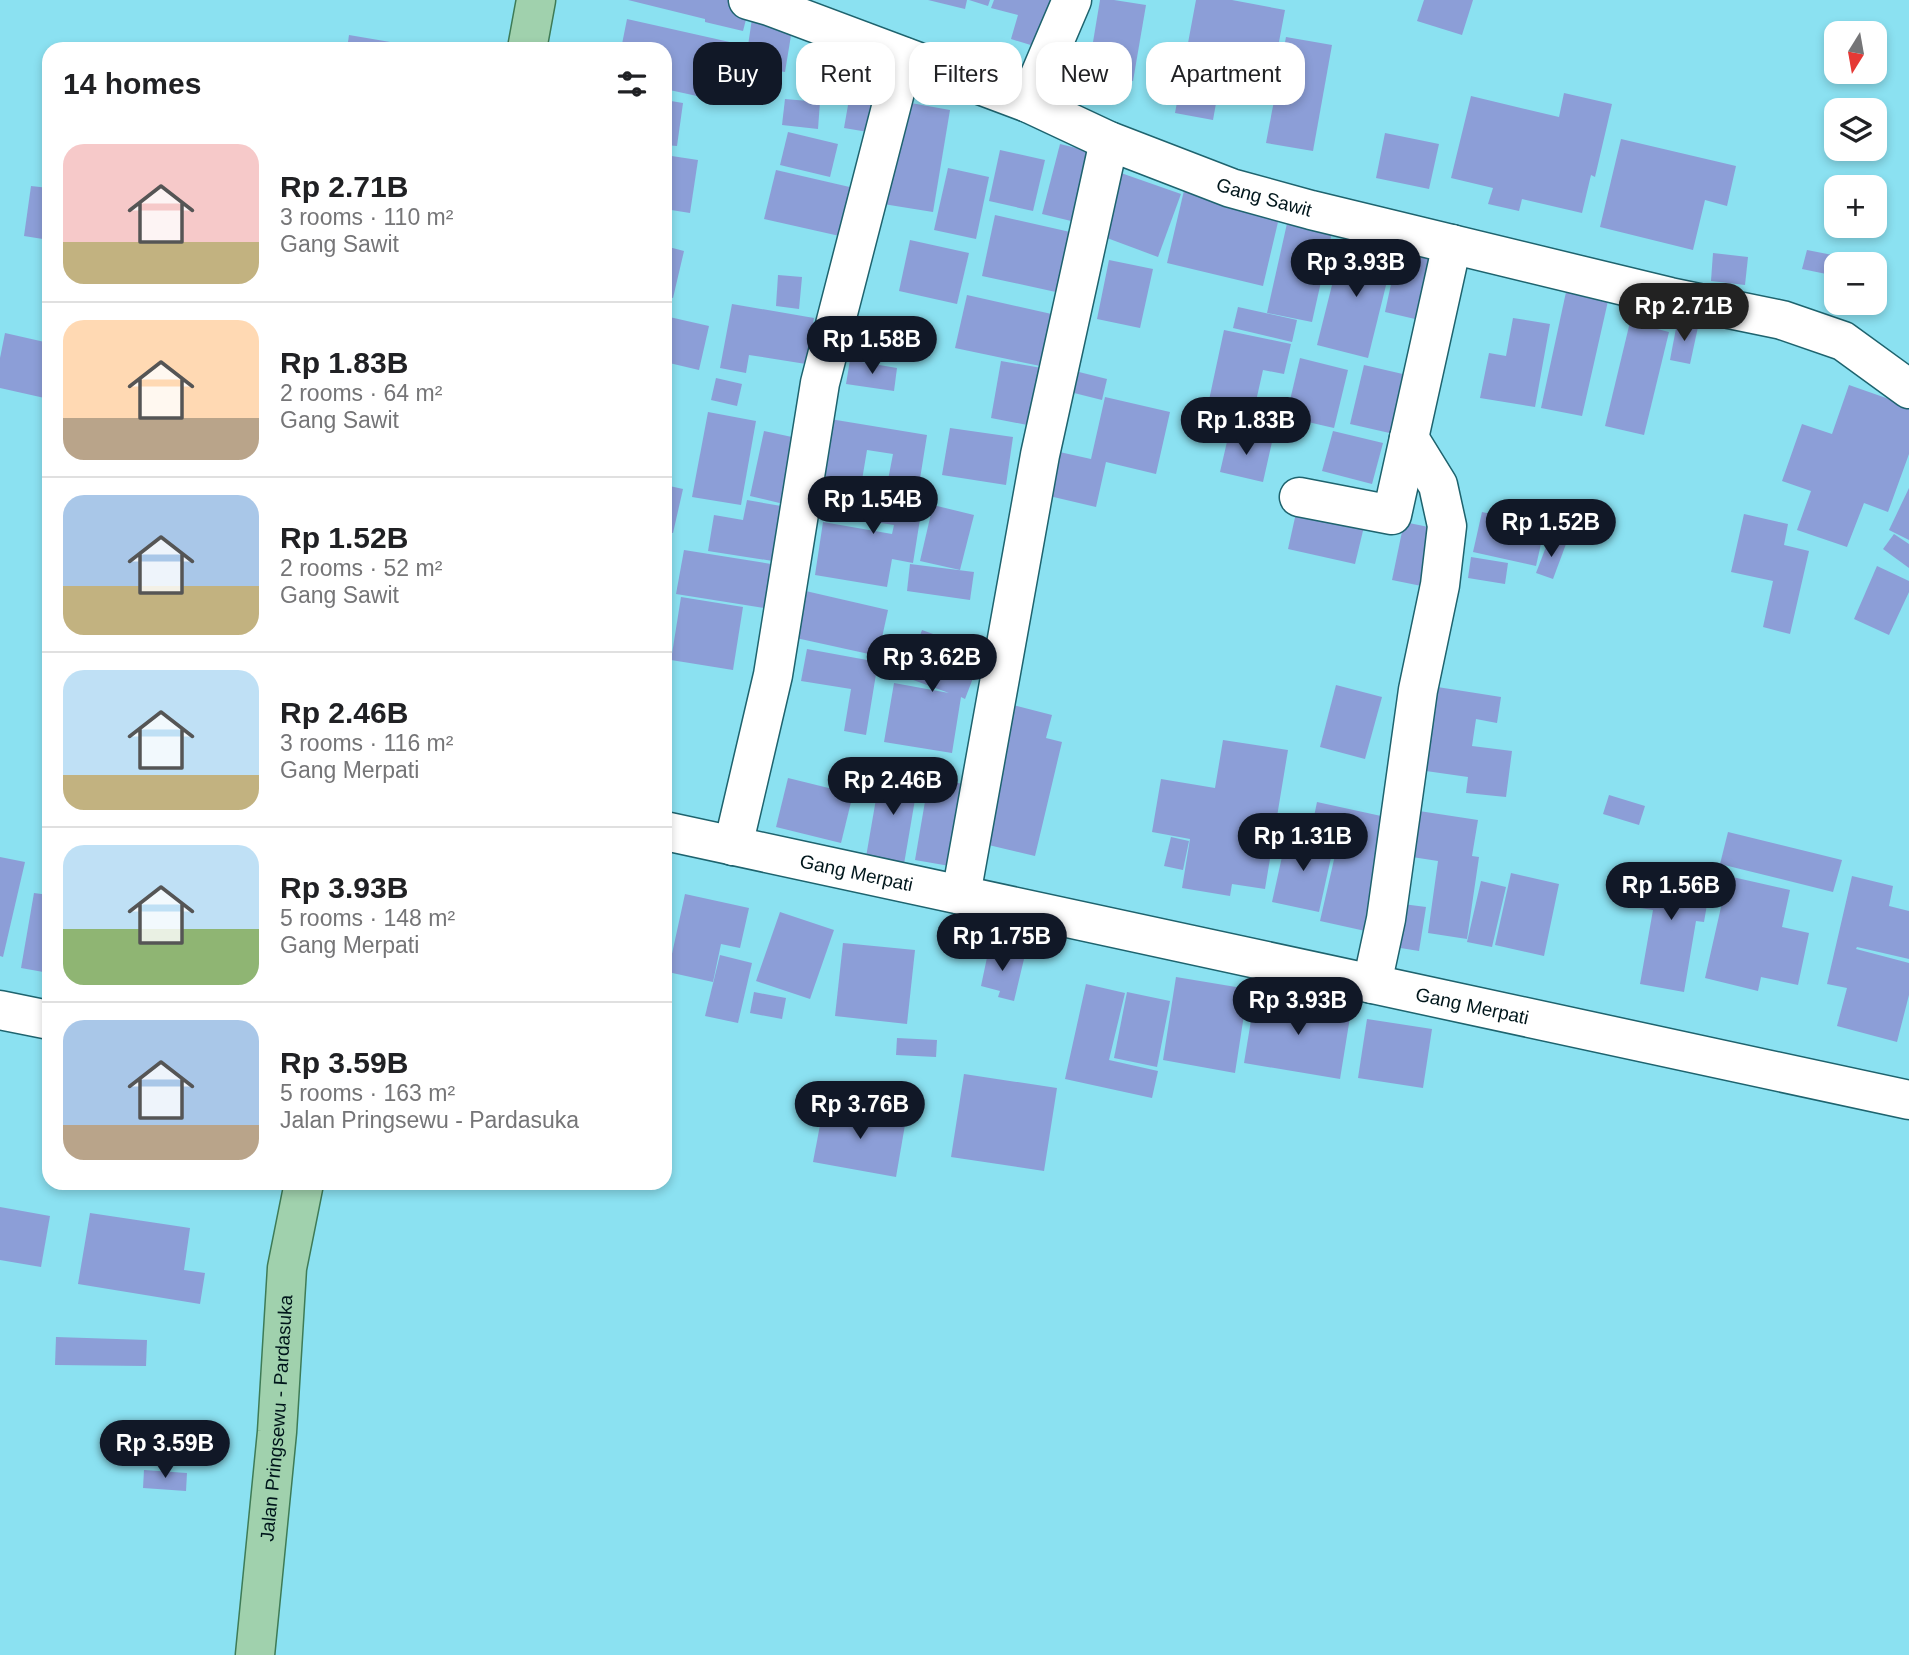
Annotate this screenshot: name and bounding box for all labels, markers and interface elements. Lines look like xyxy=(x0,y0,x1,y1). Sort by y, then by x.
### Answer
north arrow xyxy=(1824,21,1886,84)
map controls xyxy=(1824,21,1887,315)
chip: Buy xyxy=(693,42,782,105)
chip: Rent xyxy=(796,42,895,105)
chip: Filters xyxy=(909,42,1022,105)
chip: New xyxy=(1036,42,1132,105)
chip: Apartment xyxy=(1146,42,1305,105)
icon: filters xyxy=(613,65,651,103)
text: 14 homes xyxy=(63,67,201,100)
button: layers xyxy=(1824,98,1887,161)
text: Rp 2.71B xyxy=(280,170,408,203)
icon: home xyxy=(119,172,203,256)
street label: Gang Sawit xyxy=(1213,173,1315,220)
button: + xyxy=(1824,175,1887,238)
text: 3 rooms · 110 m² xyxy=(280,204,453,230)
text: Gang Sawit xyxy=(280,231,399,257)
pin: Rp 3.93B xyxy=(1284,240,1428,299)
text: Rp 3.93B xyxy=(1307,249,1405,275)
button: − xyxy=(1824,252,1887,315)
pin: Rp 2.71B xyxy=(1612,284,1756,343)
text: Rp 2.71B xyxy=(1635,293,1733,319)
pin: Rp 1.58B xyxy=(800,316,944,376)
text: Rp 1.58B xyxy=(823,326,921,352)
text: Rp 1.83B xyxy=(280,346,408,379)
icon: home xyxy=(119,348,203,432)
text: 2 rooms · 64 m² xyxy=(280,380,442,406)
pin: Rp 1.83B xyxy=(1174,398,1318,457)
text: Gang Sawit xyxy=(280,407,399,433)
text: Rp 1.83B xyxy=(1197,407,1295,433)
pin: Rp 1.54B xyxy=(801,476,945,536)
text: Rp 1.54B xyxy=(824,486,922,512)
pin: Rp 1.52B xyxy=(1479,500,1623,559)
text: Rp 1.52B xyxy=(1502,509,1600,535)
text: Rp 1.52B xyxy=(280,521,408,554)
icon: home xyxy=(119,523,203,607)
text: 2 rooms · 52 m² xyxy=(280,555,442,581)
text: Gang Sawit xyxy=(280,582,399,608)
pin: Rp 3.62B xyxy=(860,634,1004,694)
text: Rp 3.62B xyxy=(883,644,981,670)
text: Rp 2.46B xyxy=(280,696,408,729)
icon: home xyxy=(119,698,203,782)
text: 3 rooms · 116 m² xyxy=(280,730,453,756)
text: Gang Merpati xyxy=(280,757,419,783)
pin: Rp 2.46B xyxy=(821,758,965,817)
text: Rp 2.46B xyxy=(844,767,942,793)
pin: Rp 1.31B xyxy=(1231,814,1375,873)
text: Rp 1.31B xyxy=(1254,823,1352,849)
street label: Gang Merpati xyxy=(798,850,915,895)
pin: Rp 1.56B xyxy=(1599,862,1743,922)
text: Rp 3.93B xyxy=(280,871,408,904)
text: Rp 1.56B xyxy=(1622,872,1720,898)
icon: home xyxy=(119,873,203,957)
text: 5 rooms · 148 m² xyxy=(280,905,455,931)
pin: Rp 1.75B xyxy=(930,914,1074,973)
text: Rp 1.75B xyxy=(953,923,1051,949)
text: Gang Merpati xyxy=(280,932,419,958)
pin: Rp 3.93B xyxy=(1226,978,1370,1037)
street label: Gang Merpati xyxy=(1414,983,1531,1028)
text: Rp 3.93B xyxy=(1249,987,1347,1013)
text: Rp 3.59B xyxy=(280,1046,408,1079)
icon: home xyxy=(119,1048,203,1132)
text: 5 rooms · 163 m² xyxy=(280,1080,455,1106)
pin: Rp 3.76B xyxy=(788,1082,932,1141)
text: Rp 3.76B xyxy=(811,1091,909,1117)
text: Jalan Pringsewu - Pardasuka xyxy=(280,1107,579,1133)
street label: Jalan Pringsewu - Pardasuka xyxy=(256,1294,296,1542)
pin: Rp 3.59B xyxy=(93,1420,237,1480)
text: Rp 3.59B xyxy=(116,1430,214,1456)

